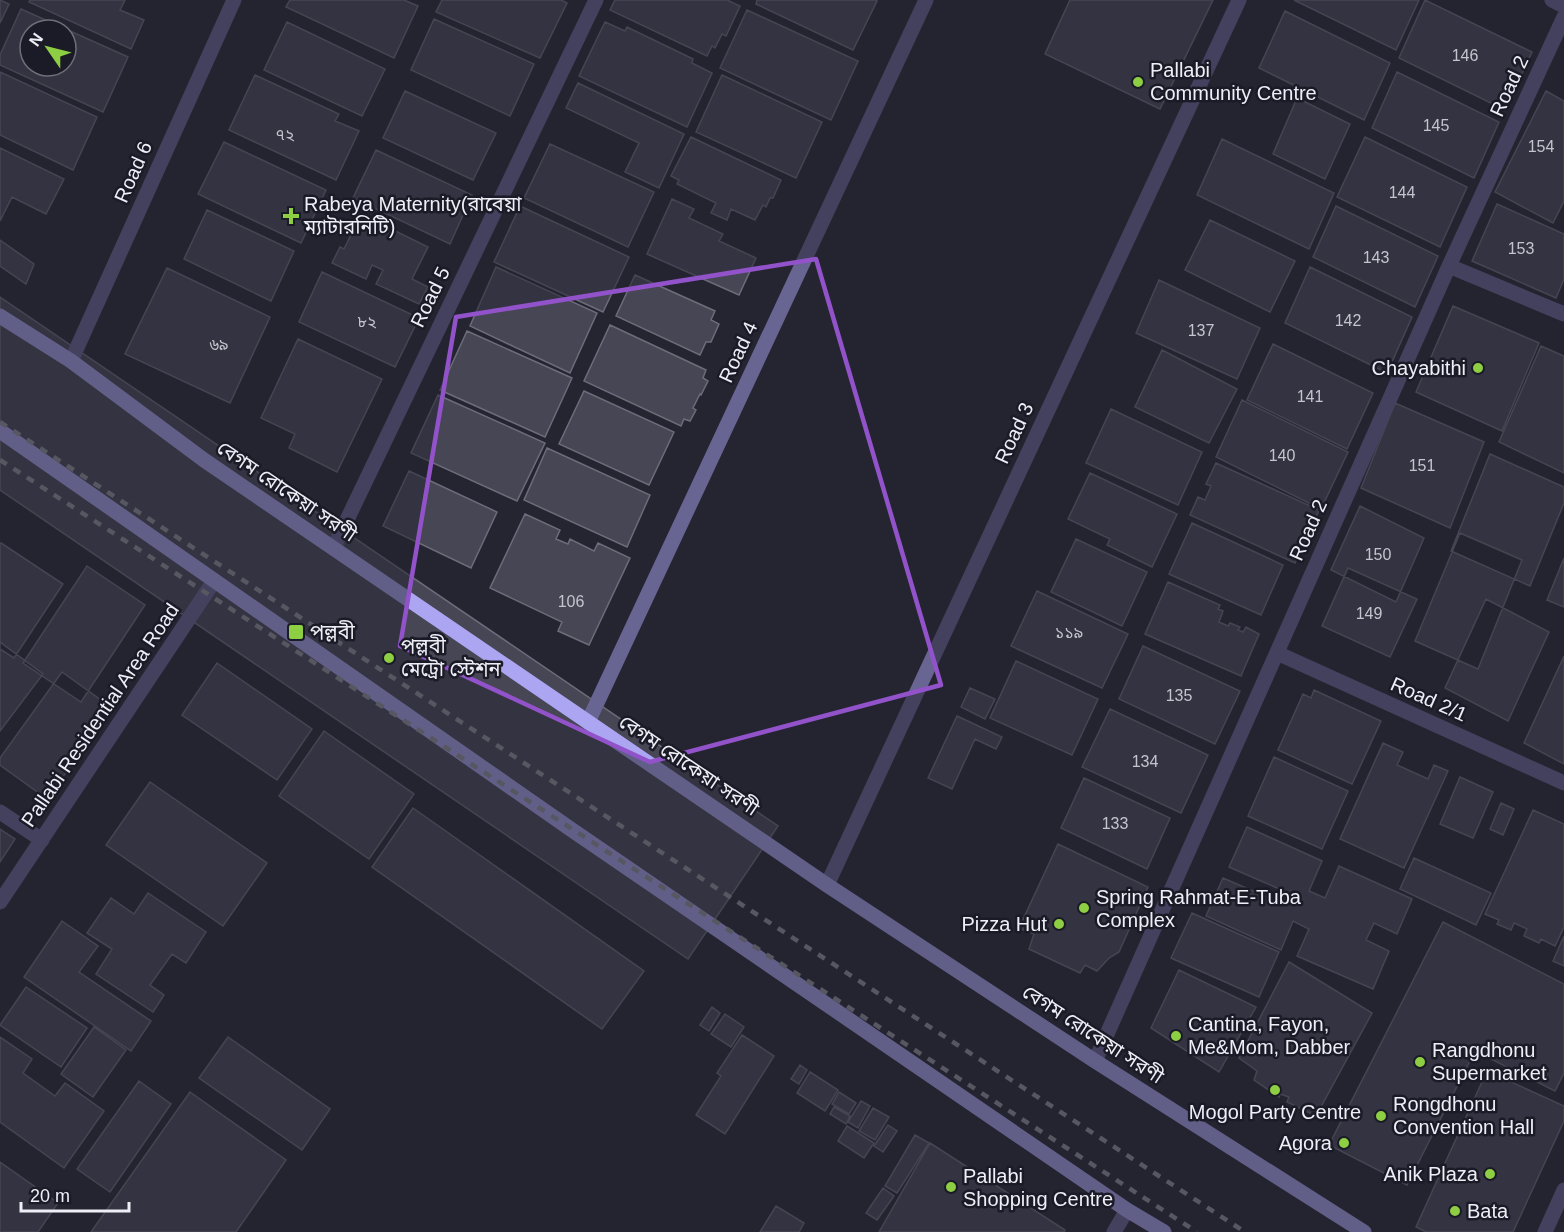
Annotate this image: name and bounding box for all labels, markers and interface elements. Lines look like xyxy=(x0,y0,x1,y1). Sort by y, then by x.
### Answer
north arrow xyxy=(18,18,78,78)
text: N xyxy=(26,30,46,49)
house number: 146 xyxy=(1452,47,1478,64)
street label: Road 2 xyxy=(1485,52,1533,120)
place label: Pallabi Community Centre xyxy=(1150,59,1317,104)
marker: Pallabi Community Centre xyxy=(1131,75,1145,89)
house number: 145 xyxy=(1423,117,1449,134)
house number: ৭২ xyxy=(276,126,295,143)
street label: Road 6 xyxy=(110,138,156,206)
house number: 154 xyxy=(1528,138,1554,155)
house number: 144 xyxy=(1389,184,1415,201)
place label: Rabeya Maternity(রাবেয়া ম্যাটারনিটি) xyxy=(303,193,522,238)
marker: Rabeya Maternity(রাবেয়া ম্যাটারনিটি) xyxy=(282,207,300,225)
house number: 153 xyxy=(1508,240,1534,257)
house number: 143 xyxy=(1363,249,1389,266)
street label: Road 5 xyxy=(406,263,454,331)
house number: 142 xyxy=(1335,312,1361,329)
house number: ৮২ xyxy=(358,313,377,330)
street label: Road 4 xyxy=(714,318,762,386)
house number: 137 xyxy=(1188,322,1214,339)
house number: ৬৯ xyxy=(210,336,228,353)
place label: Chayabithi xyxy=(1371,357,1466,379)
marker: Chayabithi xyxy=(1471,361,1485,375)
house number: 141 xyxy=(1297,388,1323,405)
street label: Road 3 xyxy=(990,399,1038,467)
street label: বেগম রোকেয়া সরণী xyxy=(213,435,362,546)
house number: 140 xyxy=(1269,447,1295,464)
house number: 151 xyxy=(1409,457,1435,474)
street label: Road 2 xyxy=(1285,496,1331,564)
house number: 150 xyxy=(1365,546,1391,563)
house number: 106 xyxy=(558,593,584,610)
street label: Pallabi Residential Area Road xyxy=(17,599,183,831)
house number: 149 xyxy=(1356,605,1382,622)
place label: পল্লবী xyxy=(310,620,356,643)
marker: পল্লবী xyxy=(287,623,305,641)
house number: ১১৯ xyxy=(1055,624,1083,641)
place label: পল্লবী মেট্রো স্টেশন xyxy=(401,634,501,680)
marker: পল্লবী মেট্রো স্টেশন xyxy=(382,651,396,665)
street label: Road 2/1 xyxy=(1387,672,1471,726)
house number: 135 xyxy=(1166,687,1192,704)
street label: বেগম রোকেয়া সরণী xyxy=(615,709,764,820)
house number: 134 xyxy=(1132,753,1158,770)
house number: 133 xyxy=(1102,815,1128,832)
place label: Spring Rahmat-E-Tuba Complex xyxy=(1096,886,1302,931)
marker: Spring Rahmat-E-Tuba Complex xyxy=(1077,901,1091,915)
place label: Pizza Hut xyxy=(961,913,1047,935)
marker: Pizza Hut xyxy=(1052,917,1066,931)
street label: বেগম রোকেয়া সরণী xyxy=(1019,979,1169,1088)
place label: Cantina, Fayon, Me&Mom, Dabber xyxy=(1188,1013,1351,1058)
marker: Cantina, Fayon, Me&Mom, Dabber xyxy=(1169,1029,1183,1043)
place label: Rangdhonu Supermarket xyxy=(1432,1039,1547,1084)
marker: Rangdhonu Supermarket xyxy=(1413,1055,1427,1069)
marker: Mogol Party Centre xyxy=(1268,1083,1282,1097)
place label: Rongdhonu Convention Hall xyxy=(1393,1093,1534,1138)
place label: Mogol Party Centre xyxy=(1189,1101,1361,1123)
marker: Rongdhonu Convention Hall xyxy=(1374,1109,1388,1123)
place label: Agora xyxy=(1279,1132,1333,1154)
marker: Agora xyxy=(1337,1136,1351,1150)
place label: Anik Plaza xyxy=(1384,1163,1479,1185)
place label: Pallabi Shopping Centre xyxy=(963,1165,1113,1210)
marker: Anik Plaza xyxy=(1483,1167,1497,1181)
scale bar xyxy=(21,1175,129,1213)
marker: Pallabi Shopping Centre xyxy=(944,1180,958,1194)
text: 20 m xyxy=(30,1186,70,1206)
place label: Bata xyxy=(1467,1200,1509,1222)
marker: Bata xyxy=(1448,1204,1462,1218)

